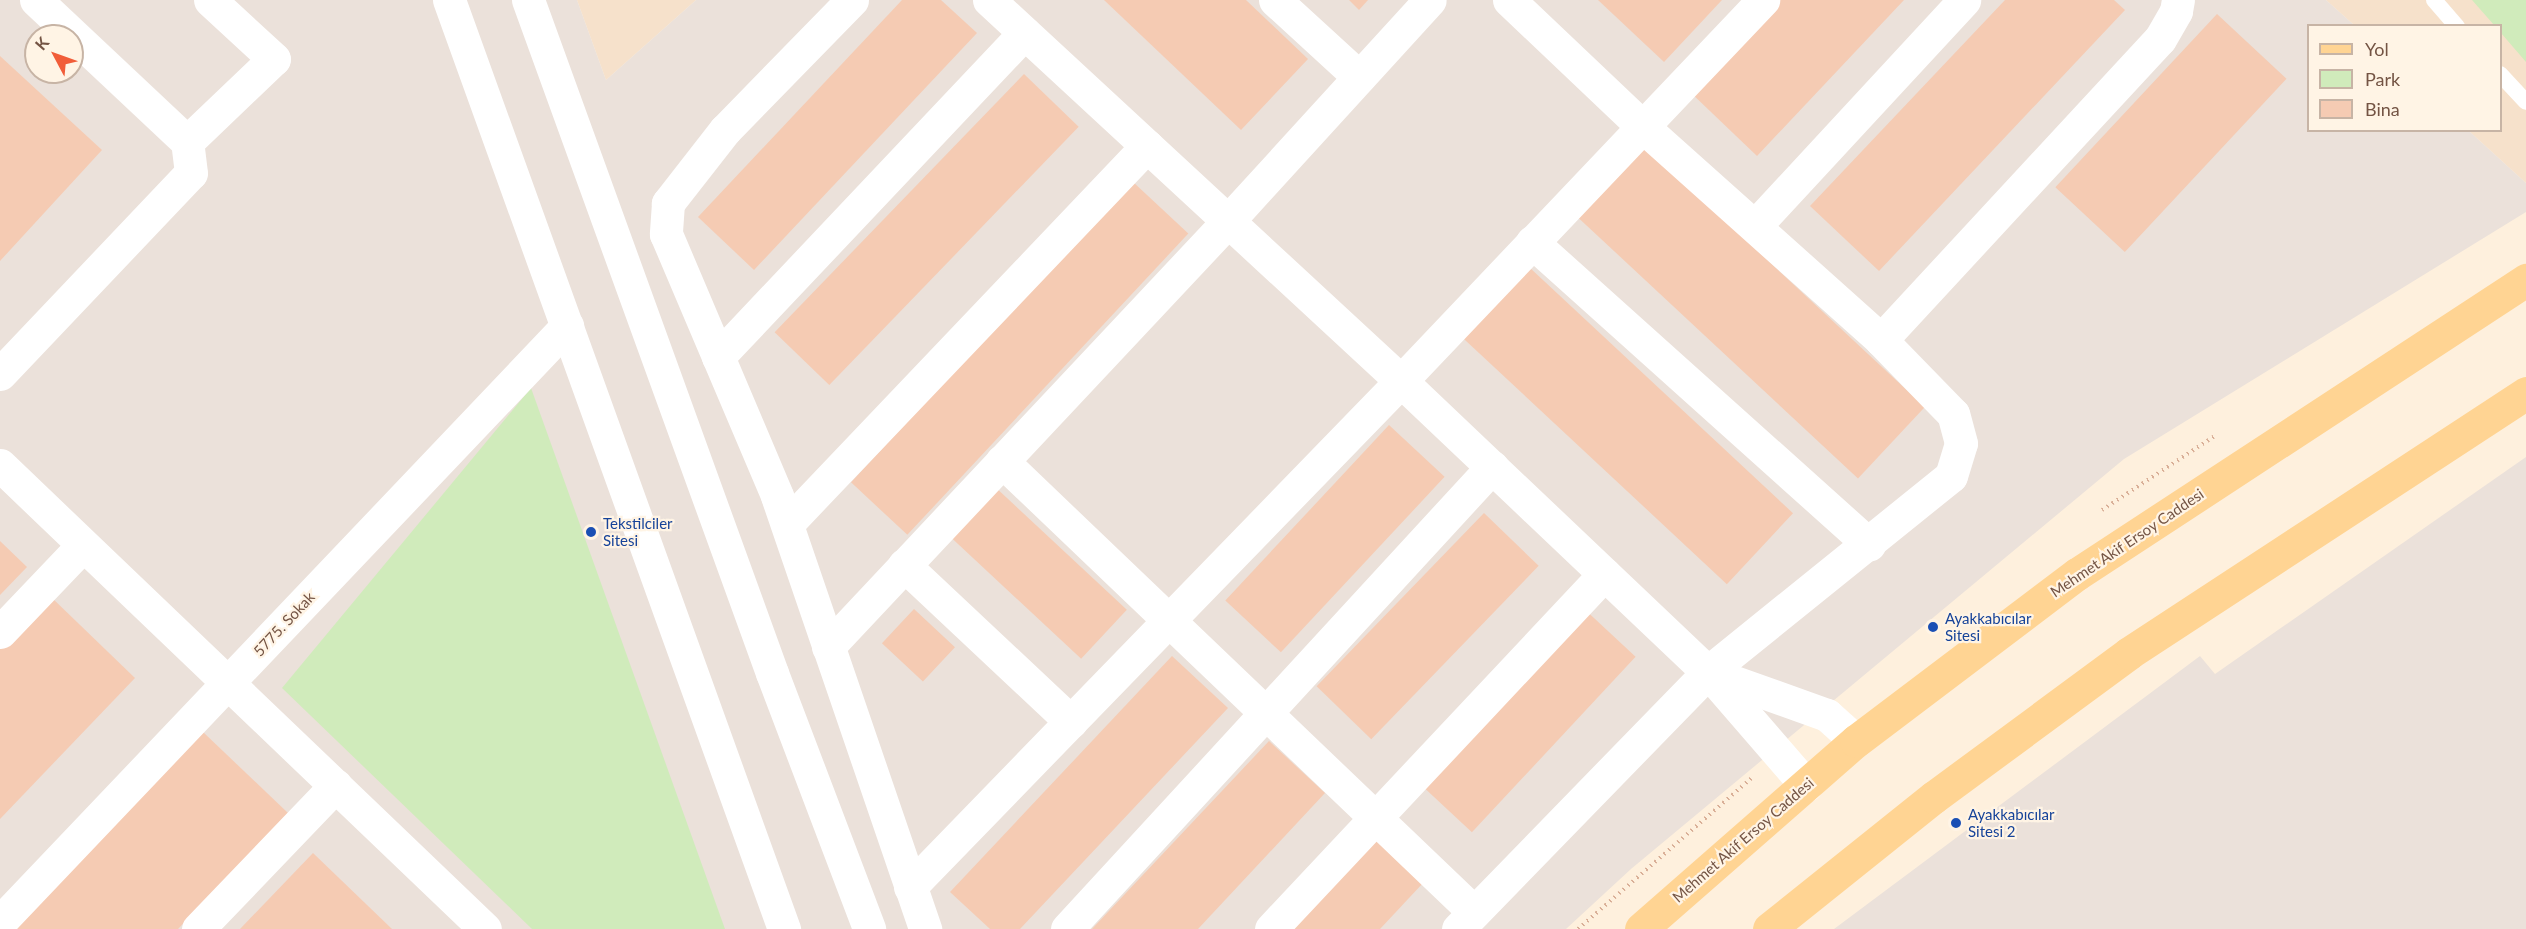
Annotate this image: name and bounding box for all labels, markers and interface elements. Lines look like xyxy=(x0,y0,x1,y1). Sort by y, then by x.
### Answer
north arrow xyxy=(24,24,84,84)
legend xyxy=(2307,24,2502,132)
text: K xyxy=(31,33,52,54)
text: Yol xyxy=(2365,38,2389,60)
text: Park xyxy=(2365,68,2400,90)
text: Bina xyxy=(2365,98,2400,120)
street label: Mehmet Akif Ersoy Caddesi xyxy=(2046,485,2208,601)
place label: Tekstilciler Sitesi xyxy=(603,514,673,549)
marker: Tekstilciler Sitesi xyxy=(584,525,598,539)
street label: 5775. Sokak xyxy=(250,588,318,660)
place label: Ayakkabıcılar Sitesi xyxy=(1945,609,2031,644)
marker: Ayakkabıcılar Sitesi xyxy=(1926,620,1940,634)
street label: Mehmet Akif Ersoy Caddesi xyxy=(1668,773,1818,907)
place label: Ayakkabıcılar Sitesi 2 xyxy=(1968,805,2054,840)
marker: Ayakkabıcılar Sitesi 2 xyxy=(1949,816,1963,830)

